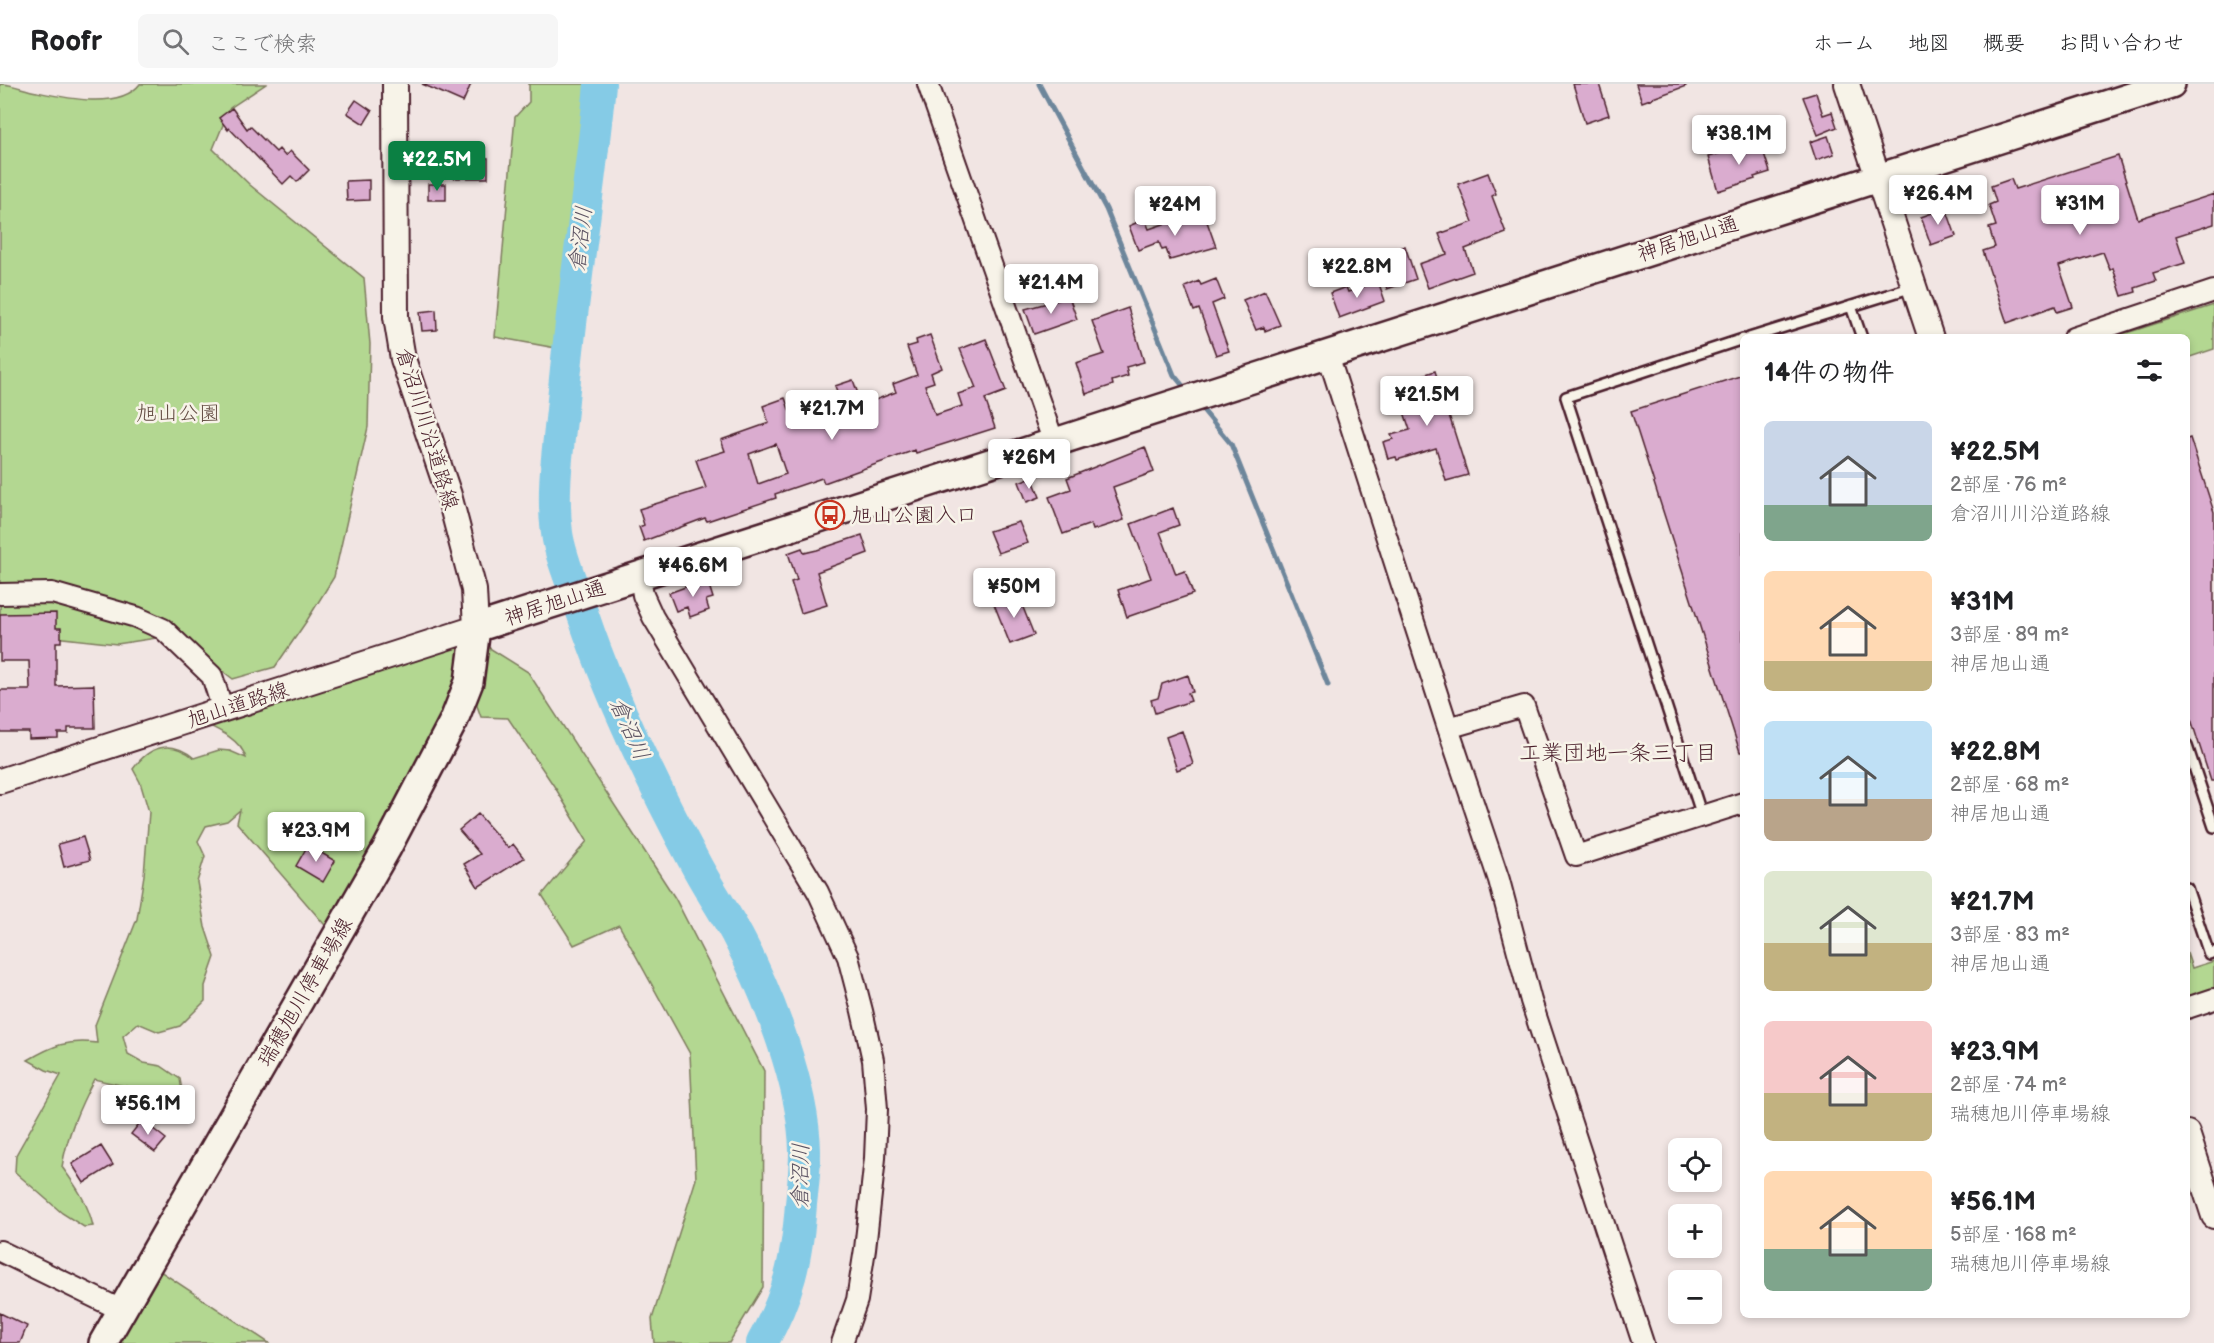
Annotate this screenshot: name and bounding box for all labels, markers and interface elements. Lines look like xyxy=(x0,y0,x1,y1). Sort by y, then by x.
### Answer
search box xyxy=(138,14,558,68)
text: Roofr xyxy=(30,25,102,58)
icon: search xyxy=(159,25,192,58)
text: ここで検索 xyxy=(207,31,317,58)
text: ホーム xyxy=(1813,31,1875,56)
text: 地図 xyxy=(1908,31,1950,56)
text: 概要 xyxy=(1983,31,2025,56)
text: お問い合わせ xyxy=(2058,31,2184,56)
pin: ¥38.1M xyxy=(1690,115,1788,166)
text: ¥38.1M xyxy=(1706,122,1772,146)
pin: ¥22.5M xyxy=(388,141,486,192)
text: ¥22.5M xyxy=(402,148,472,172)
pin: ¥26.4M xyxy=(1889,175,1987,226)
text: ¥26.4M xyxy=(1903,182,1973,206)
pin: ¥31M xyxy=(2044,185,2116,236)
pin: ¥24M xyxy=(1139,186,1211,237)
text: ¥31M xyxy=(2055,192,2105,216)
text: ¥24M xyxy=(1149,193,1201,217)
water label: 倉沼川 xyxy=(564,205,598,273)
street label: 神居旭山通 xyxy=(1634,211,1742,267)
pin: ¥22.8M xyxy=(1308,248,1406,299)
text: ¥22.8M xyxy=(1322,255,1392,279)
pin: ¥21.4M xyxy=(1002,264,1100,315)
text: ¥21.4M xyxy=(1018,271,1084,295)
street label: 倉沼川川沿道路線 xyxy=(390,345,464,513)
icon: filters xyxy=(2133,354,2166,387)
text: 14件の物件 xyxy=(1764,358,1894,389)
pin: ¥21.5M xyxy=(1378,376,1476,427)
text: ¥21.5M xyxy=(1394,383,1460,407)
pin: ¥21.7M xyxy=(783,390,881,441)
text: ¥21.7M xyxy=(800,397,864,421)
park label: 旭山公園 xyxy=(136,401,220,426)
text: ¥22.5M xyxy=(1950,437,2040,468)
pin: ¥26M xyxy=(993,439,1065,490)
icon: home xyxy=(1812,445,1884,517)
text: ¥26M xyxy=(1002,446,1056,470)
text: 2部屋 · 76 m² xyxy=(1950,473,2067,497)
bus stop icon: 旭山公園入口 xyxy=(814,499,846,531)
text: 倉沼川川沿道路線 xyxy=(1950,502,2110,526)
place label: 旭山公園入口 xyxy=(851,503,977,528)
pin: ¥46.6M xyxy=(644,547,742,598)
text: ¥46.6M xyxy=(658,554,728,578)
pin: ¥50M xyxy=(978,568,1050,619)
street label: 神居旭山通 xyxy=(501,575,609,631)
text: ¥50M xyxy=(987,575,1041,599)
text: ¥31M xyxy=(1950,587,2015,618)
icon: home xyxy=(1812,595,1884,667)
text: 3部屋 · 89 m² xyxy=(1950,623,2069,647)
text: 神居旭山通 xyxy=(1950,652,2050,676)
street label: 旭山道路線 xyxy=(184,677,292,733)
water label: 倉沼川 xyxy=(603,693,655,765)
text: ¥22.8M xyxy=(1950,737,2041,768)
district label: 工業団地一条三丁目 xyxy=(1519,740,1717,767)
icon: home xyxy=(1812,745,1884,817)
text: 2部屋 · 68 m² xyxy=(1950,773,2069,797)
text: 神居旭山通 xyxy=(1950,802,2050,826)
pin: ¥23.9M xyxy=(267,812,365,863)
text: ¥23.9M xyxy=(282,819,350,843)
text: ¥21.7M xyxy=(1950,887,2034,918)
icon: home xyxy=(1812,895,1884,967)
street label: 瑞穂旭川停車場線 xyxy=(252,913,358,1071)
text: 3部屋 · 83 m² xyxy=(1950,923,2070,947)
text: 神居旭山通 xyxy=(1950,952,2050,976)
text: ¥23.9M xyxy=(1950,1037,2039,1068)
icon: home xyxy=(1812,1045,1884,1117)
text: 2部屋 · 74 m² xyxy=(1950,1073,2067,1097)
pin: ¥56.1M xyxy=(99,1085,197,1136)
text: ¥56.1M xyxy=(115,1092,181,1116)
text: 瑞穂旭川停車場線 xyxy=(1950,1102,2110,1126)
map controls xyxy=(1668,1138,1722,1324)
button: locate xyxy=(1668,1138,1722,1192)
water label: 倉沼川 xyxy=(787,1143,815,1209)
text: ¥56.1M xyxy=(1950,1187,2036,1218)
icon: home xyxy=(1812,1195,1884,1267)
button: + xyxy=(1668,1204,1722,1258)
text: 5部屋 · 168 m² xyxy=(1950,1223,2077,1247)
text: 瑞穂旭川停車場線 xyxy=(1950,1252,2110,1276)
button: − xyxy=(1668,1270,1722,1324)

